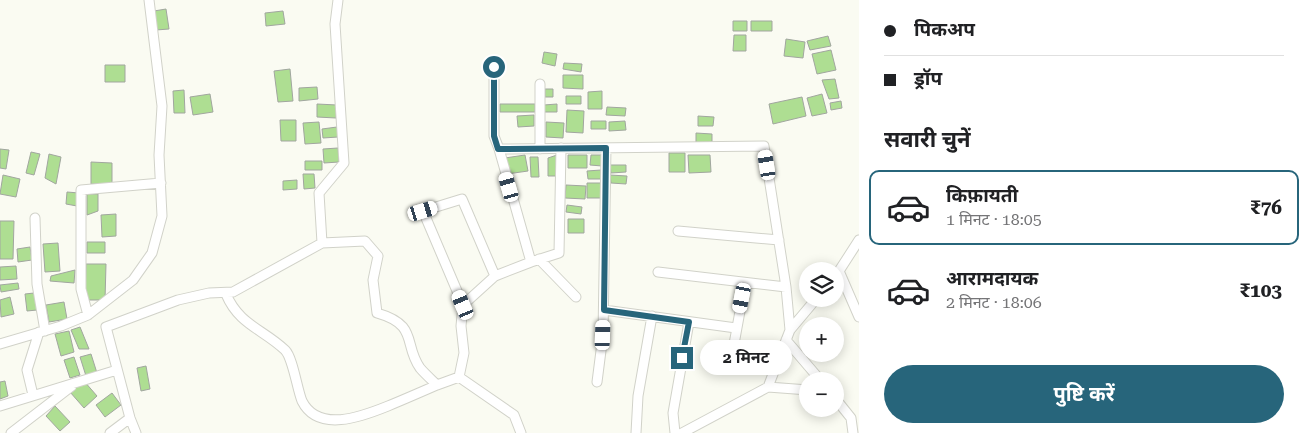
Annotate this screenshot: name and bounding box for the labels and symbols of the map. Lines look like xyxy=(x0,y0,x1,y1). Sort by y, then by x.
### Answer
route start xyxy=(483,56,505,78)
car xyxy=(757,149,776,181)
car xyxy=(497,171,520,203)
car xyxy=(406,199,439,223)
car xyxy=(731,282,752,314)
car xyxy=(450,288,475,322)
car xyxy=(594,320,611,350)
callout: 2 मिनट xyxy=(700,340,792,376)
route end xyxy=(671,347,693,369)

